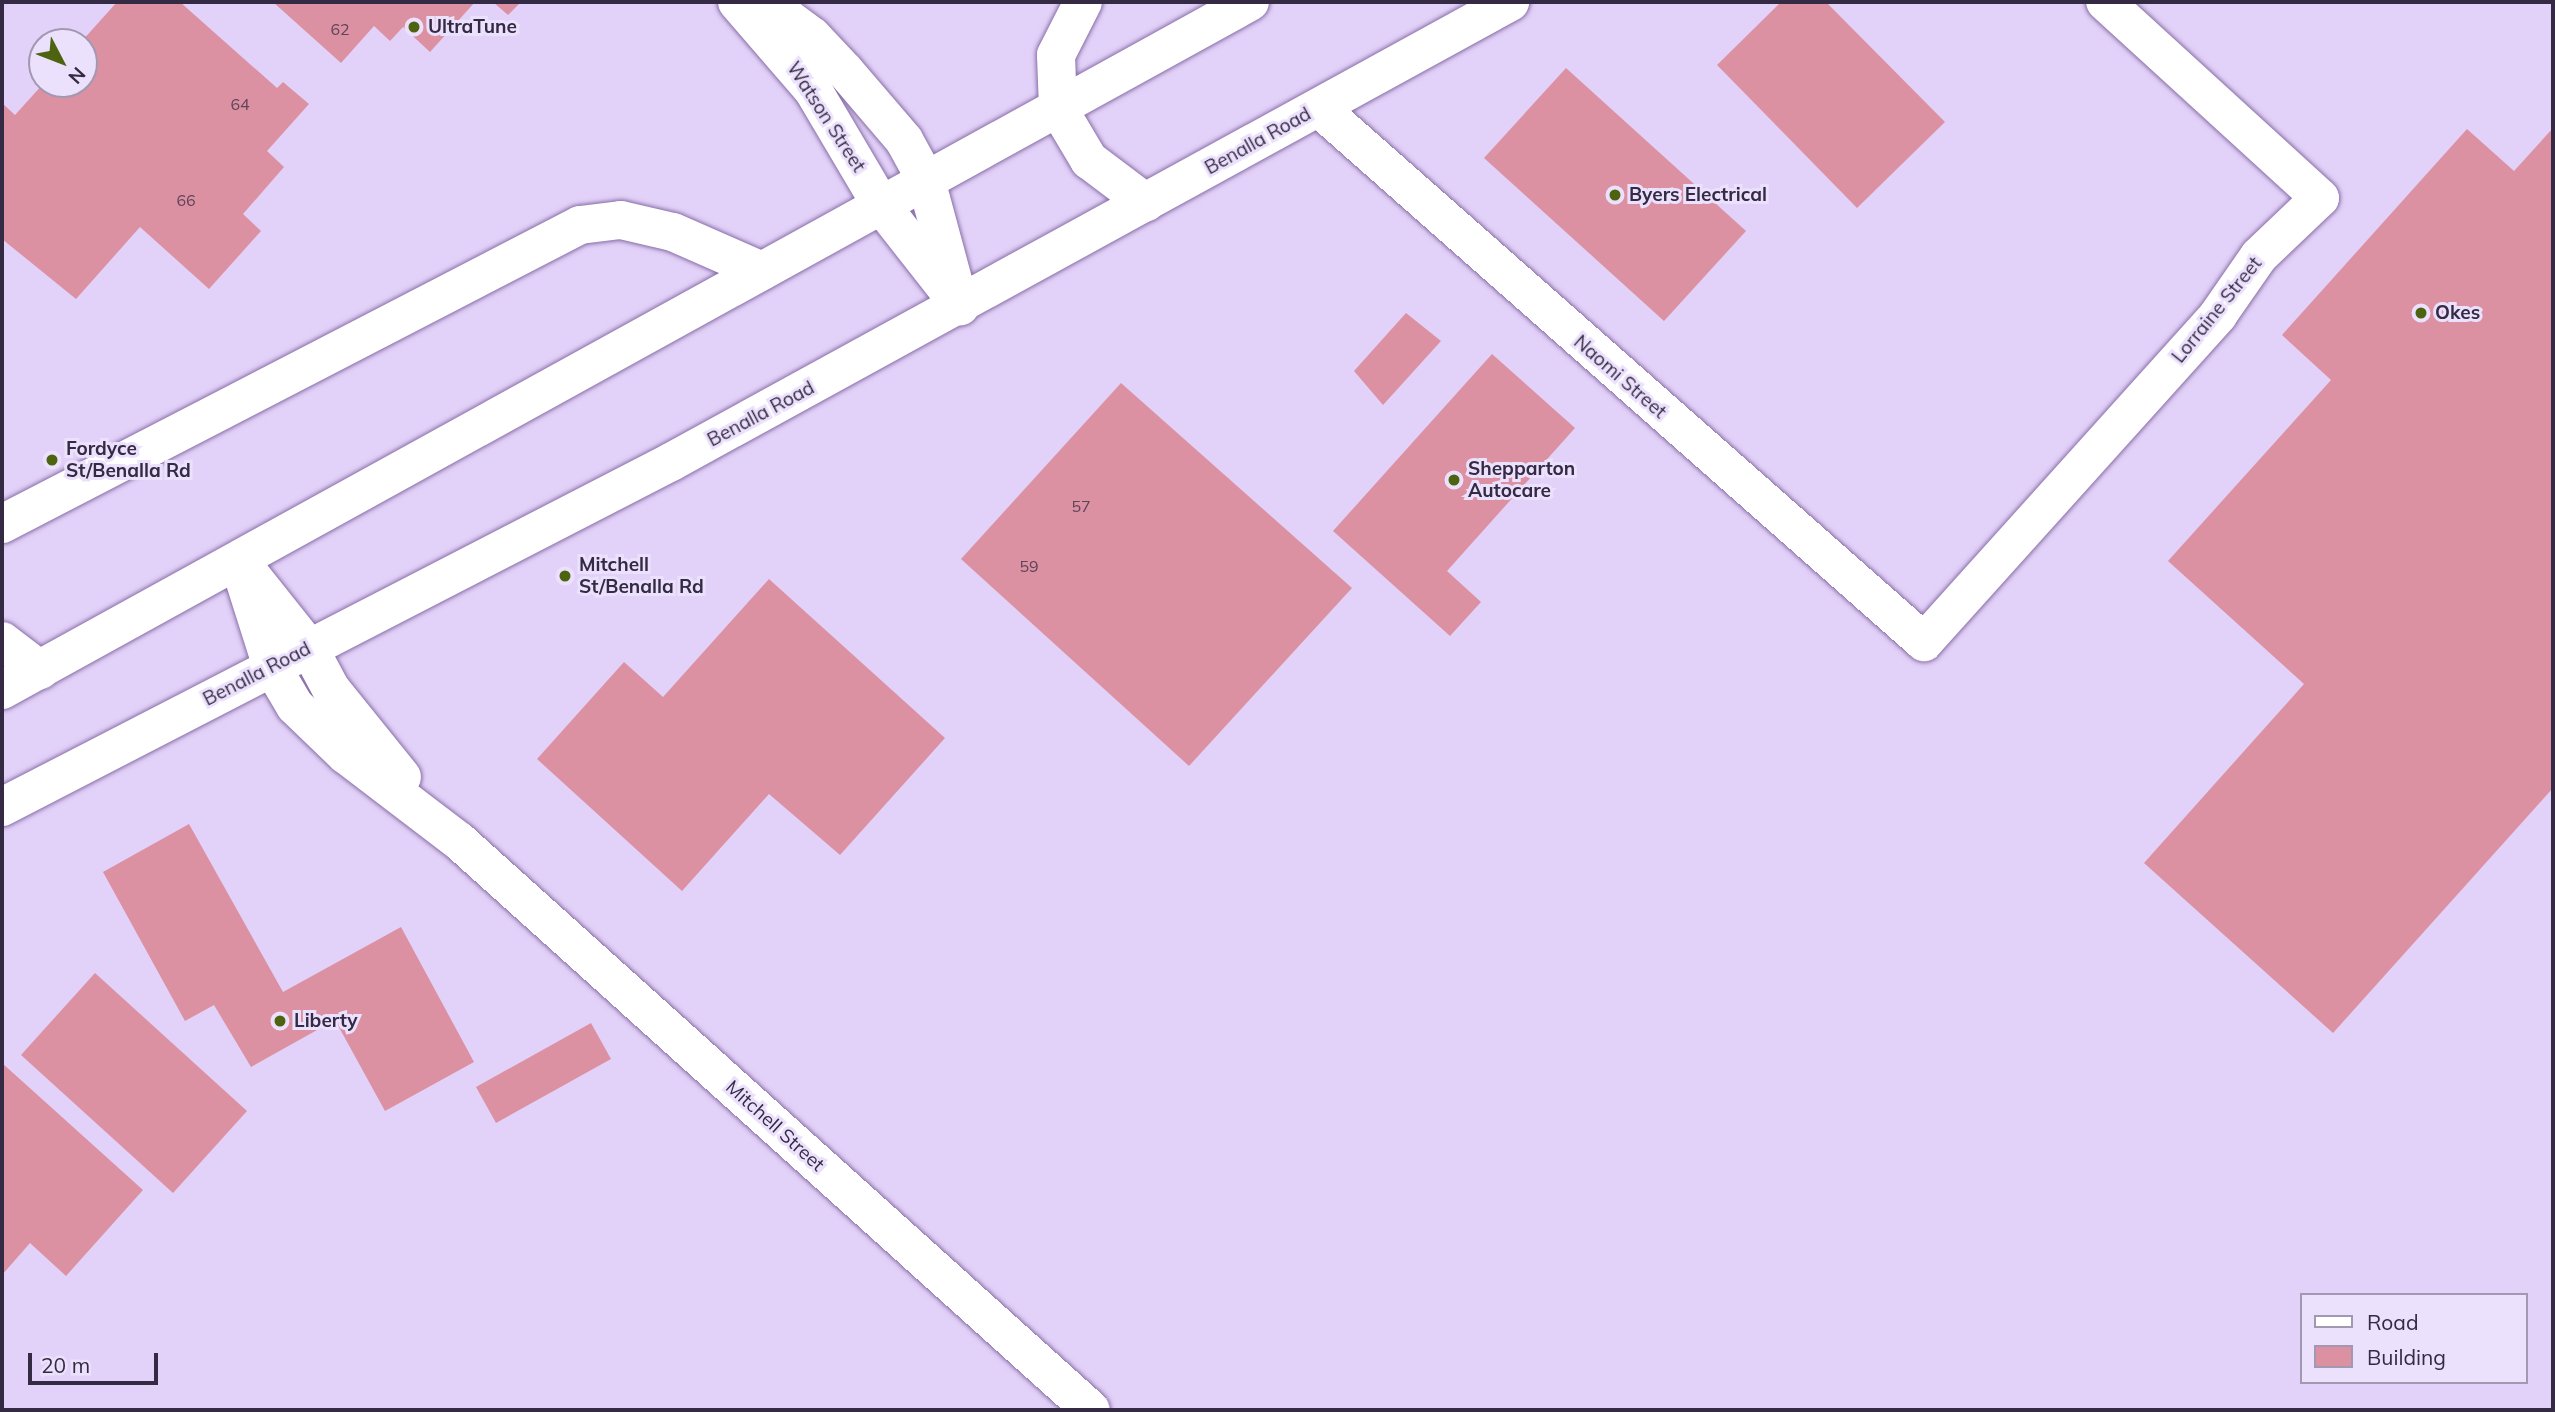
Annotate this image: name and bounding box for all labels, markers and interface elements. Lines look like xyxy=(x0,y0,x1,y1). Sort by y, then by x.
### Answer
place label: UltraTune xyxy=(428,16,517,38)
house number: 62 xyxy=(330,19,350,39)
marker: UltraTune xyxy=(406,19,422,35)
north arrow xyxy=(28,28,98,98)
street label: Watson Street xyxy=(782,58,870,176)
text: N xyxy=(63,62,91,89)
house number: 64 xyxy=(230,94,250,114)
street label: Benalla Road xyxy=(1201,102,1315,180)
place label: Byers Electrical xyxy=(1629,184,1767,206)
marker: Byers Electrical xyxy=(1607,187,1623,203)
house number: 66 xyxy=(176,190,196,210)
street label: Lorraine Street xyxy=(2167,252,2267,368)
place label: Okes xyxy=(2435,302,2480,324)
marker: Okes xyxy=(2413,305,2429,321)
street label: Naomi Street xyxy=(1569,331,1671,423)
street label: Benalla Road xyxy=(704,376,818,452)
place label: Fordyce St/Benalla Rd xyxy=(66,438,191,482)
marker: Fordyce St/Benalla Rd xyxy=(44,452,60,468)
place label: Shepparton Autocare xyxy=(1468,458,1575,502)
marker: Shepparton Autocare xyxy=(1446,472,1462,488)
house number: 57 xyxy=(1071,496,1091,516)
place label: Mitchell St/Benalla Rd xyxy=(579,554,704,598)
house number: 59 xyxy=(1019,556,1039,576)
marker: Mitchell St/Benalla Rd xyxy=(557,568,573,584)
street label: Benalla Road xyxy=(199,637,315,711)
place label: Liberty xyxy=(294,1010,357,1032)
marker: Liberty xyxy=(272,1013,288,1029)
street label: Mitchell Street xyxy=(721,1076,829,1176)
legend xyxy=(2300,1293,2527,1384)
text: Road xyxy=(2367,1309,2418,1335)
scale bar xyxy=(32,1338,161,1382)
text: Building xyxy=(2367,1344,2446,1370)
text: 20 m xyxy=(41,1352,90,1378)

